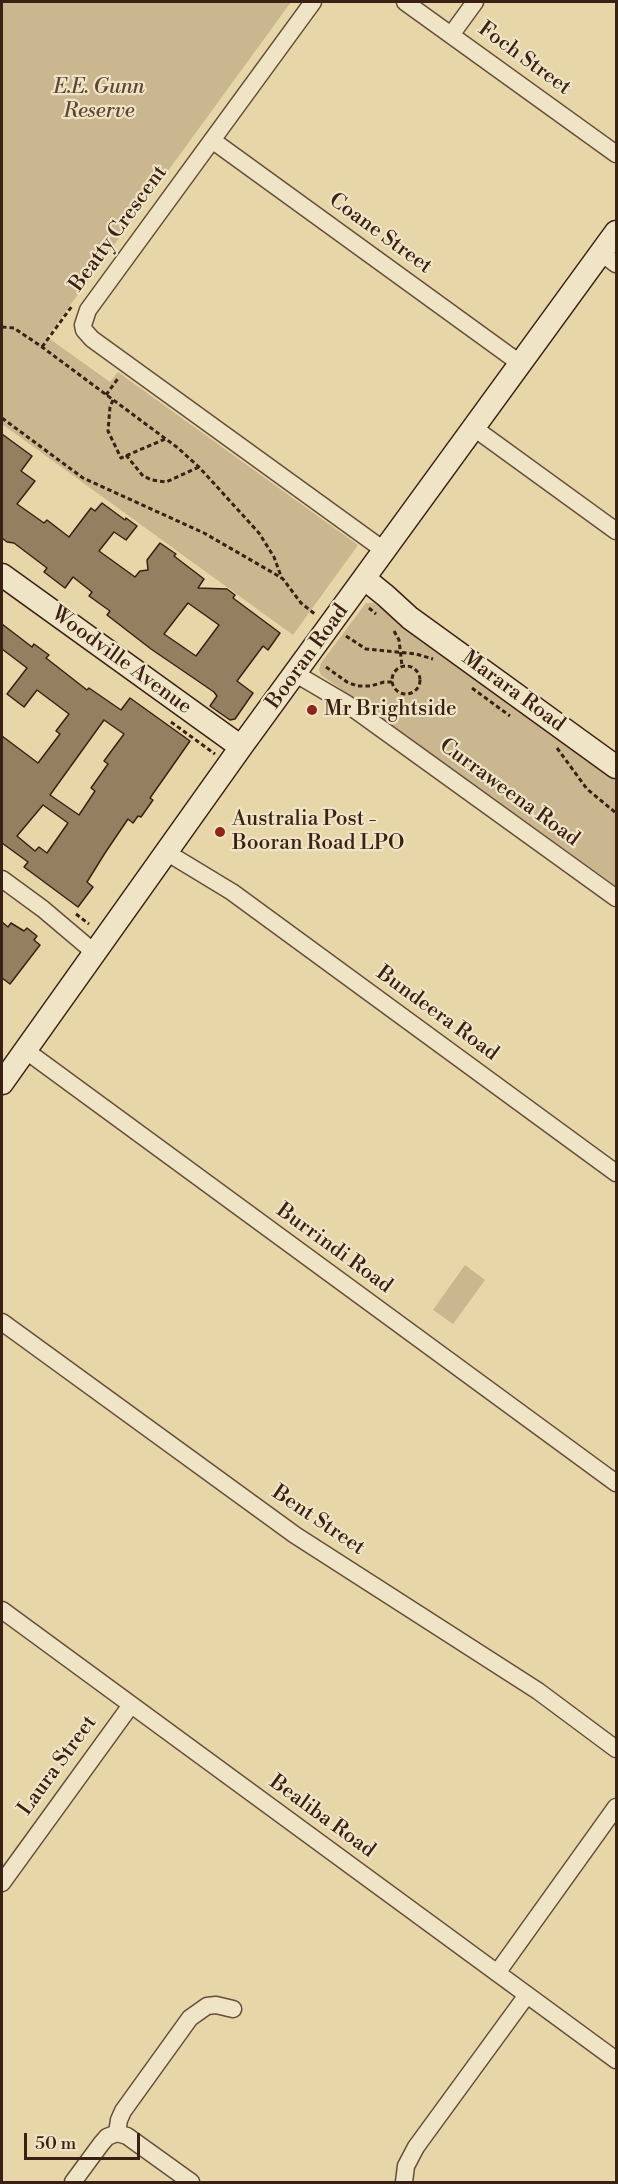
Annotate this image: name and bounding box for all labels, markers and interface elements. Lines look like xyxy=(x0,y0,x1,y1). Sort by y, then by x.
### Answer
street label: Foch Street xyxy=(473,17,575,101)
park label: E.E. Gunn Reserve xyxy=(54,75,144,125)
street label: Beatty Crescent xyxy=(65,161,173,297)
street label: Coane Street xyxy=(324,188,436,280)
street label: Booran Road xyxy=(262,600,354,714)
street label: Woodville Avenue xyxy=(46,602,196,720)
street label: Marara Road xyxy=(456,646,570,738)
place label: Mr Brightside xyxy=(324,697,457,723)
marker: Mr Brightside xyxy=(305,703,319,717)
street label: Curraweena Road xyxy=(434,734,584,852)
place label: Australia Post - Booran Road LPO xyxy=(232,807,405,857)
marker: Australia Post - Booran Road LPO xyxy=(213,825,227,839)
street label: Bundeera Road xyxy=(371,961,503,1067)
street label: Burrindi Road xyxy=(271,1199,397,1299)
street label: Bent Street xyxy=(267,1481,369,1561)
street label: Laura Street xyxy=(13,1711,103,1821)
street label: Bealiba Road xyxy=(264,1770,380,1864)
scale bar xyxy=(27,2121,142,2159)
text: 50 m xyxy=(35,2132,76,2155)

